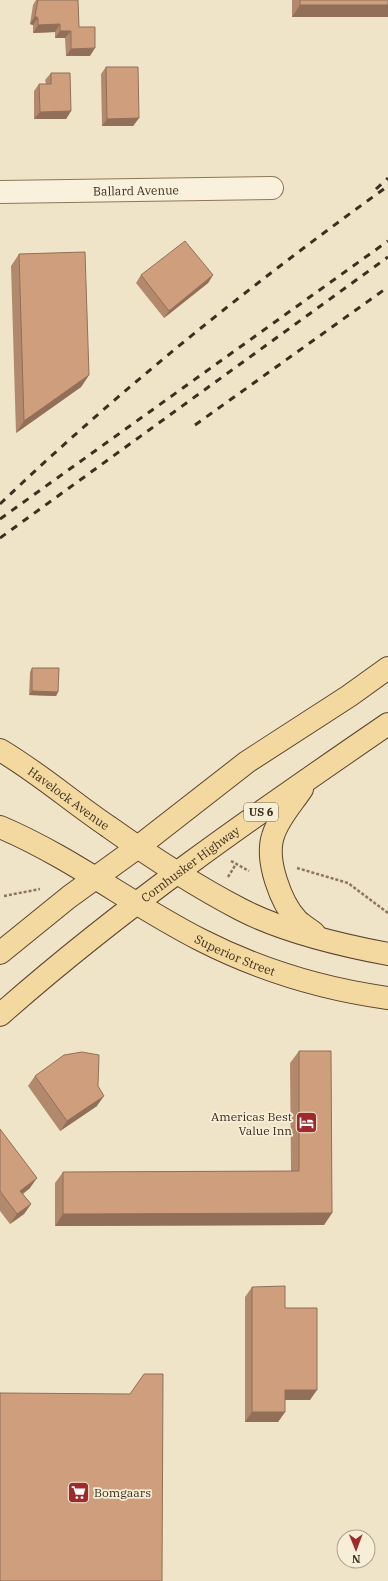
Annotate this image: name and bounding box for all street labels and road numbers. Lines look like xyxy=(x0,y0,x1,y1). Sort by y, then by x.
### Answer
street label: Ballard Avenue xyxy=(93,182,179,198)
street label: Havelock Avenue xyxy=(25,763,113,833)
road number: US 6 xyxy=(244,803,278,821)
street label: Cornhusker Highway xyxy=(138,822,243,905)
street label: Superior Street xyxy=(192,931,277,978)

